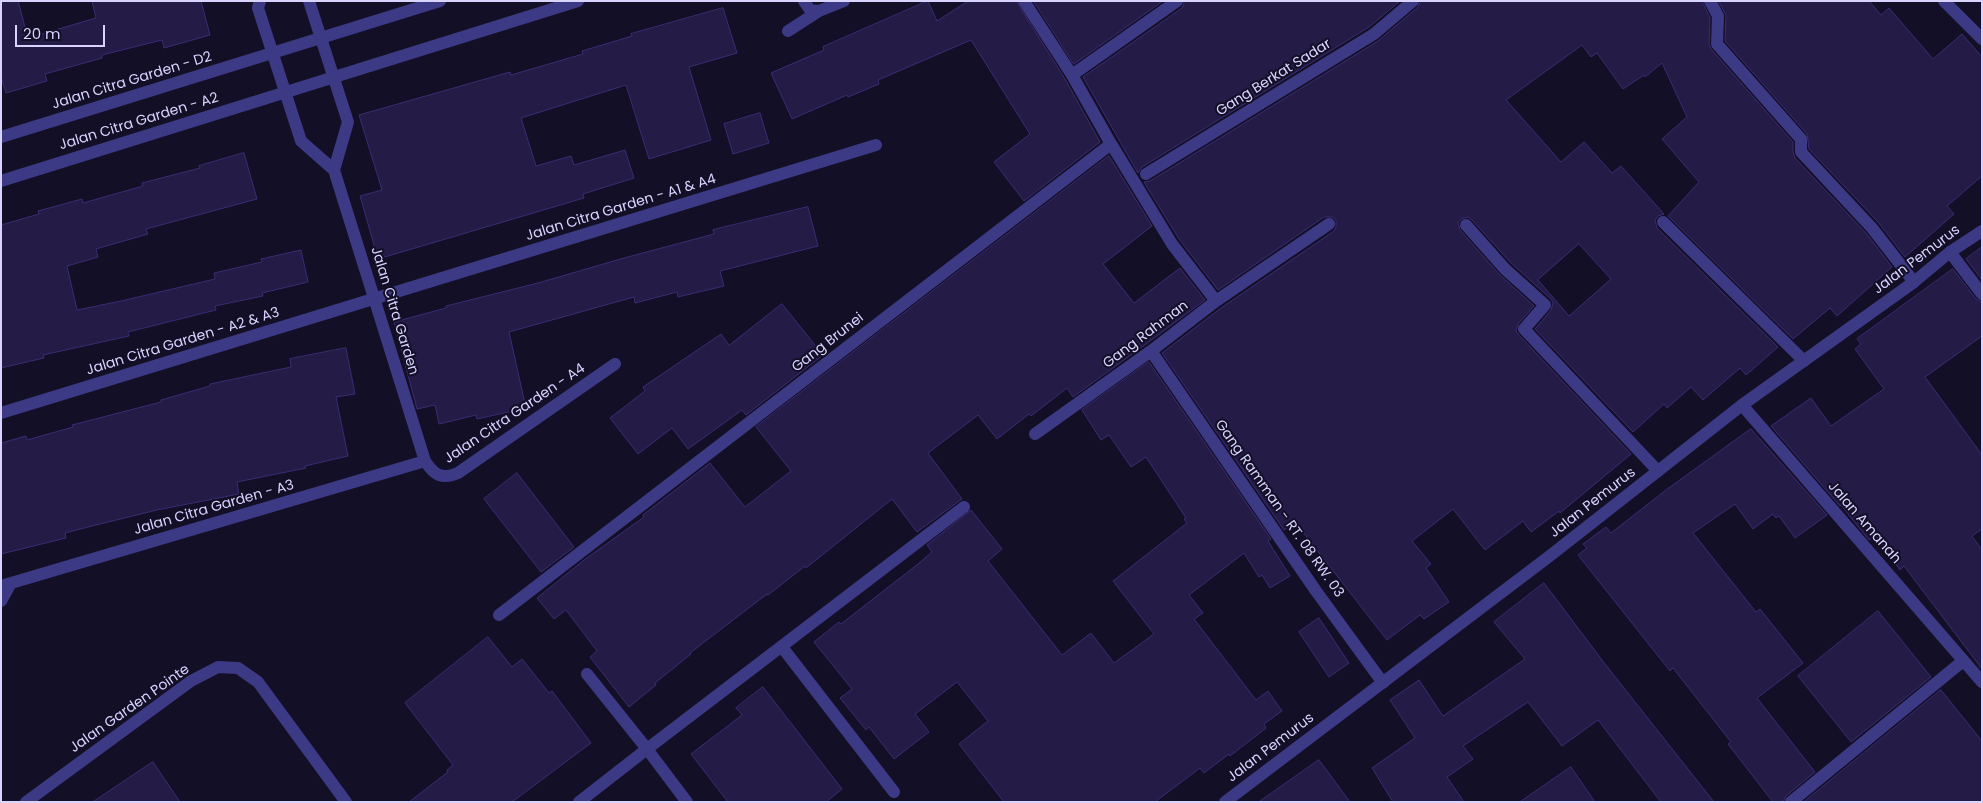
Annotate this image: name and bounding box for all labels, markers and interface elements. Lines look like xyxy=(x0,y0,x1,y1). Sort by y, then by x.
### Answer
scale bar xyxy=(18,15,108,47)
text: 20 m xyxy=(23,23,61,44)
street label: Gang Berkat Sadar xyxy=(1213,36,1335,120)
street label: Jalan Citra Garden - D2 xyxy=(50,49,214,113)
street label: Jalan Citra Garden - A2 xyxy=(57,90,221,154)
street label: Jalan Citra Garden - A1 & A4 xyxy=(524,171,718,245)
street label: Jalan Pemurus xyxy=(1870,222,1964,298)
street label: Jalan Citra Garden xyxy=(367,245,421,377)
street label: Gang Rahman xyxy=(1100,298,1192,372)
street label: Jalan Citra Garden - A2 & A3 xyxy=(84,305,282,379)
street label: Gang Brunei xyxy=(789,310,867,376)
street label: Jalan Citra Garden - A4 xyxy=(441,361,589,467)
street label: Gang Ramman - RT. 08 RW. 03 xyxy=(1211,417,1347,601)
street label: Jalan Pemurus xyxy=(1547,464,1639,542)
street label: Jalan Citra Garden - A3 xyxy=(132,477,296,539)
street label: Jalan Amanah xyxy=(1824,479,1904,567)
street label: Jalan Garden Pointe xyxy=(67,661,193,757)
street label: Jalan Pemurus xyxy=(1224,710,1318,786)

